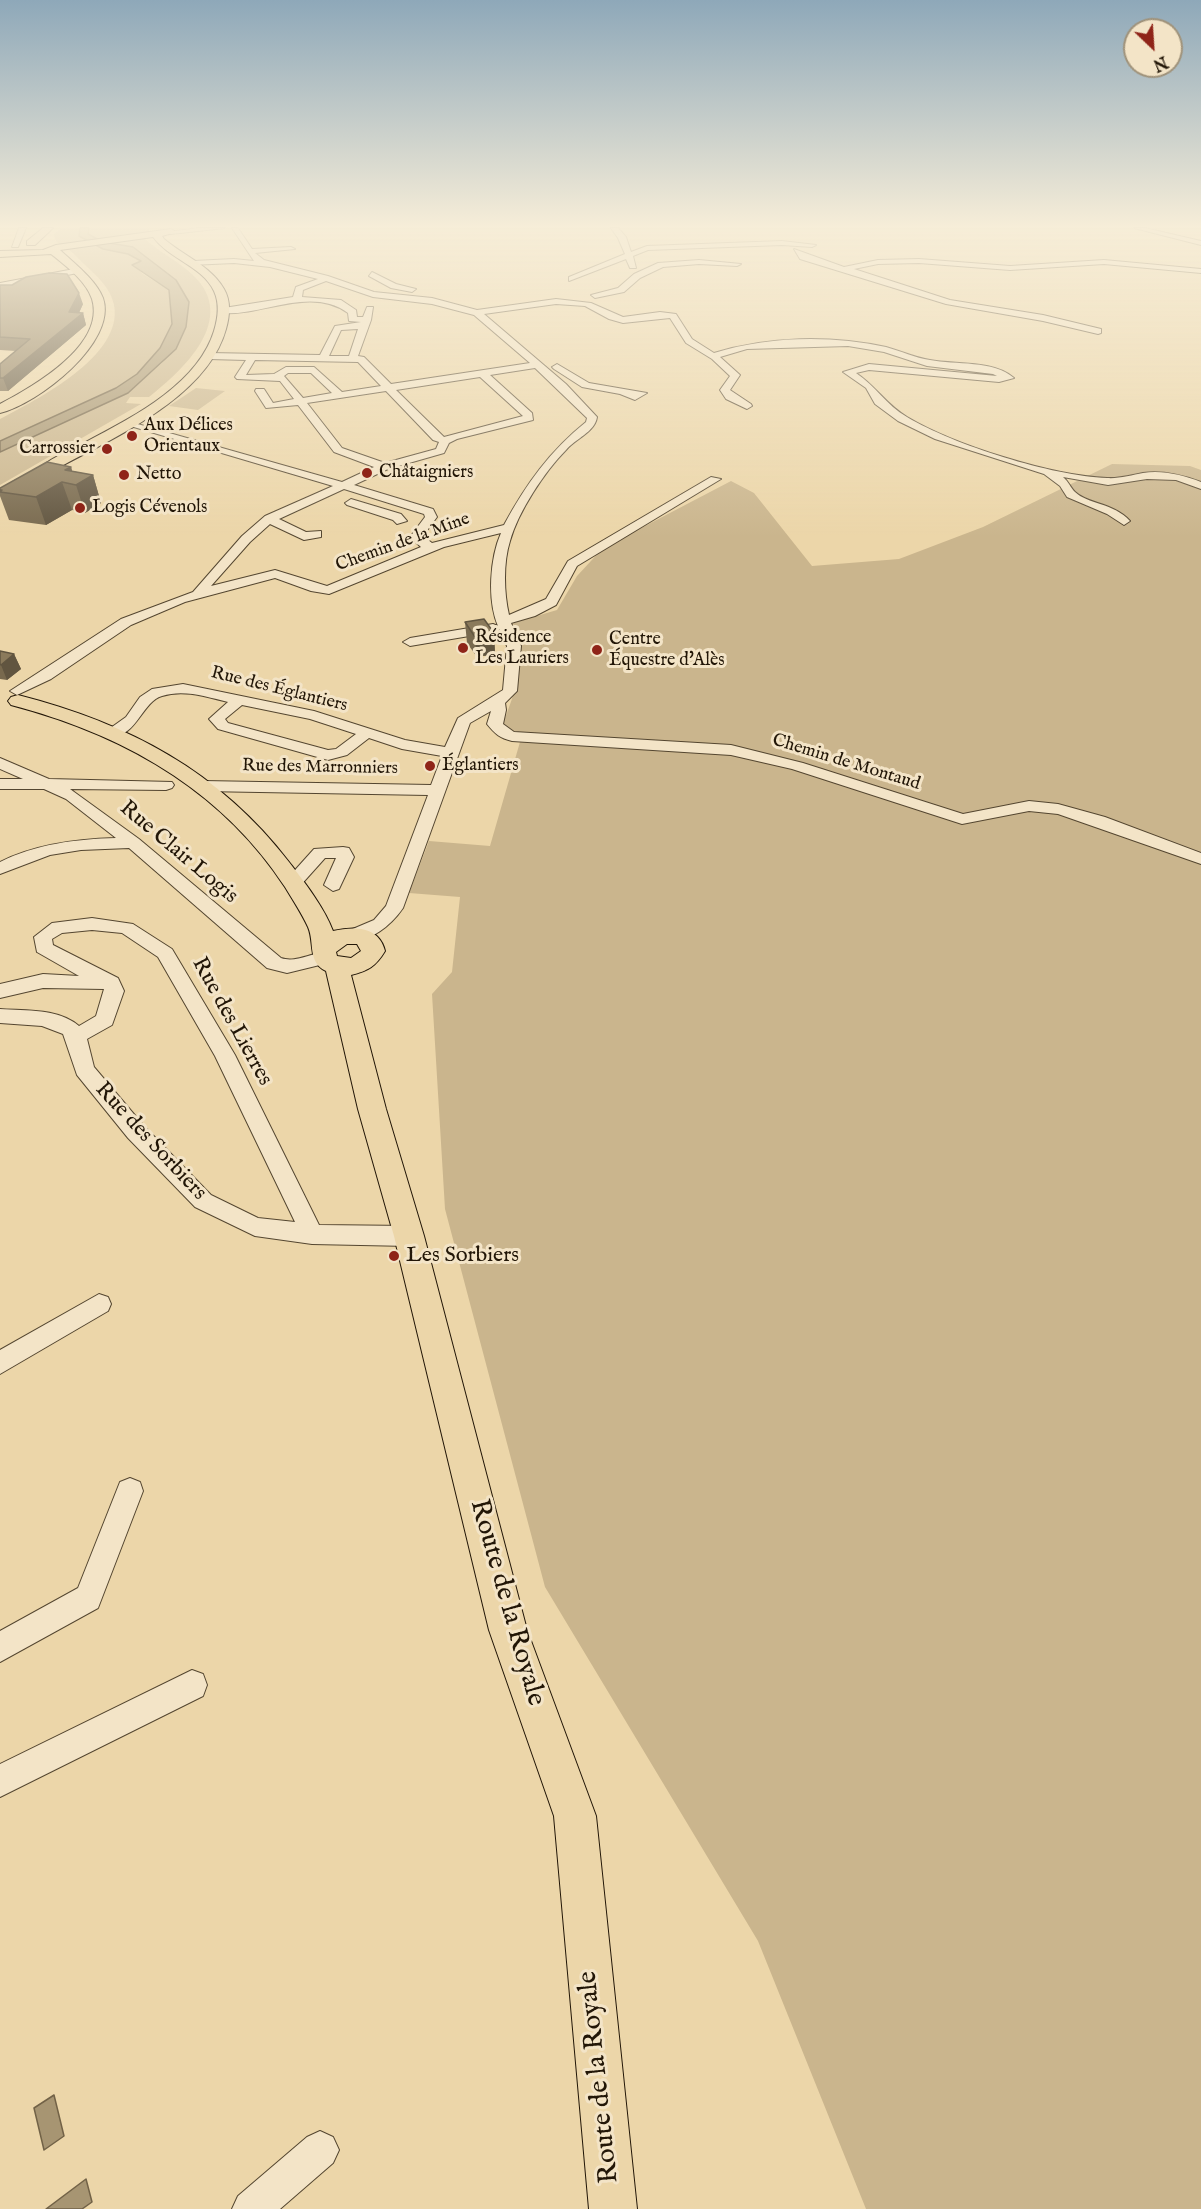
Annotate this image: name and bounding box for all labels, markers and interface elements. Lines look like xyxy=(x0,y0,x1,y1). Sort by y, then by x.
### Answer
north arrow xyxy=(1123,18,1183,78)
text: N xyxy=(1149,51,1170,74)
place label: Aux Délices Orientaux xyxy=(144,415,233,458)
marker: Aux Délices Orientaux xyxy=(125,429,139,443)
place label: Carrossier xyxy=(19,438,95,460)
marker: Carrossier xyxy=(100,442,114,456)
place label: Châtaigniers xyxy=(379,462,473,484)
place label: Netto xyxy=(136,464,181,486)
marker: Châtaigniers xyxy=(360,466,374,480)
marker: Netto xyxy=(117,468,131,482)
place label: Logis Cévenols xyxy=(92,497,207,519)
marker: Logis Cévenols xyxy=(73,501,87,515)
street label: Chemin de la Mine xyxy=(333,509,473,577)
place label: Résidence Les Lauriers xyxy=(475,627,569,670)
place label: Centre Équestre d'Alès xyxy=(609,629,725,672)
marker: Résidence Les Lauriers xyxy=(456,641,470,655)
marker: Centre Équestre d'Alès xyxy=(590,643,604,657)
street label: Rue des Églantiers xyxy=(209,663,349,717)
street label: Chemin de Montaud xyxy=(769,730,923,796)
place label: Églantiers xyxy=(442,755,519,777)
street label: Rue des Marronniers xyxy=(242,756,398,780)
marker: Églantiers xyxy=(423,759,437,773)
street label: Rue Clair Logis xyxy=(114,796,242,910)
street label: Rue des Lierres xyxy=(185,953,277,1091)
street label: Rue des Sorbiers xyxy=(89,1077,211,1207)
place label: Les Sorbiers xyxy=(406,1243,519,1269)
marker: Les Sorbiers xyxy=(387,1249,401,1263)
street label: Route de la Royale xyxy=(461,1496,551,1710)
street label: Route de la Royale xyxy=(573,1969,627,2185)

